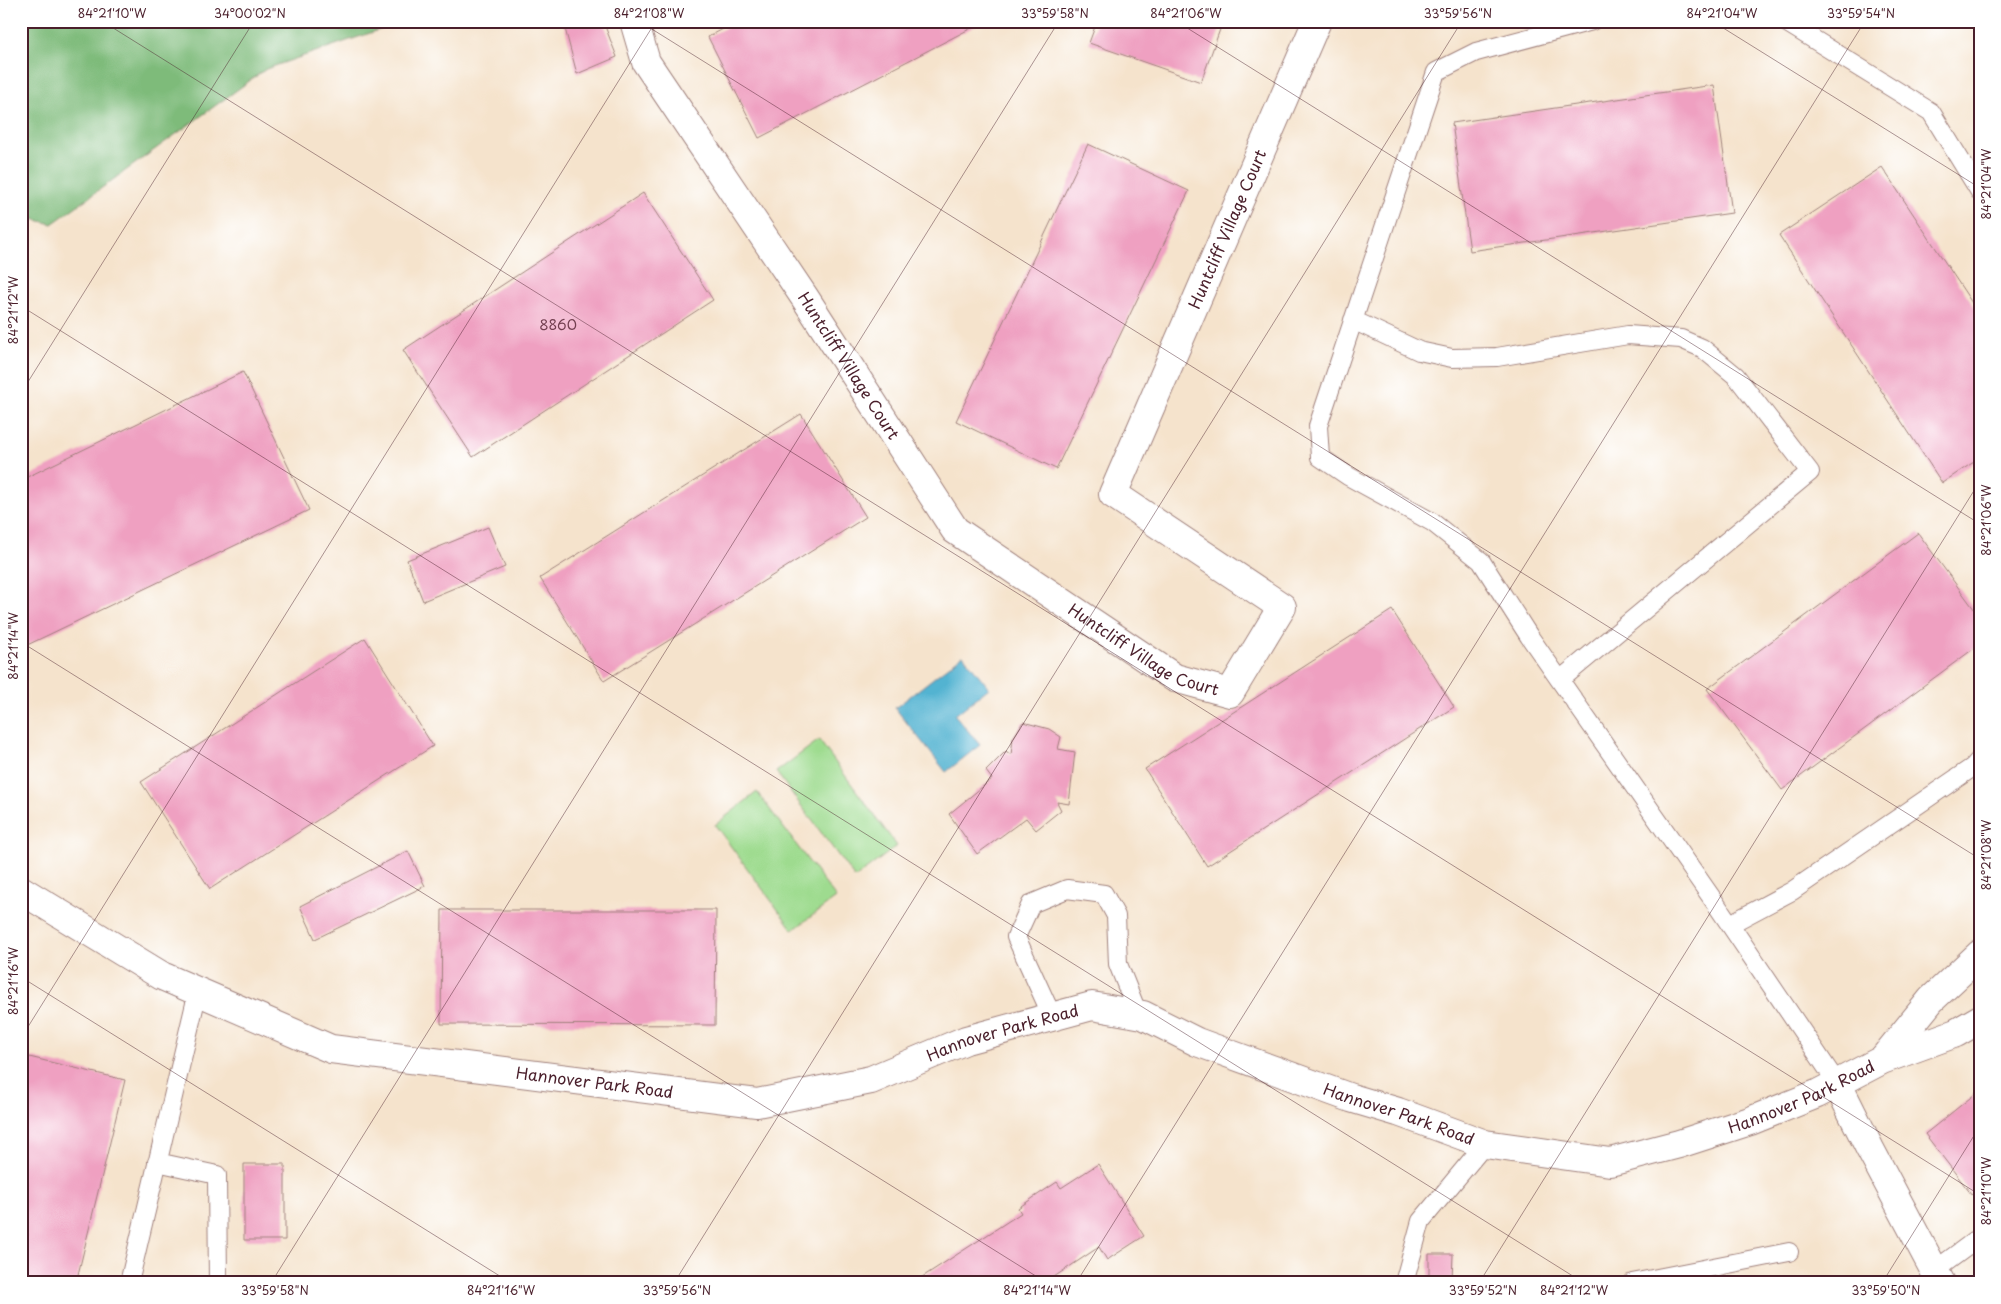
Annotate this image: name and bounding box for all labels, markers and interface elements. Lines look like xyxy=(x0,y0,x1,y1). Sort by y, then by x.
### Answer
text: 84°21'10"W xyxy=(78,4,147,22)
text: 34°00'02"N xyxy=(214,4,286,22)
text: 84°21'08"W xyxy=(614,4,685,22)
text: 33°59'58"N xyxy=(1021,4,1089,22)
text: 84°21'06"W xyxy=(1150,4,1222,22)
text: 33°59'56"N xyxy=(1424,4,1492,22)
text: 84°21'04"W xyxy=(1687,4,1758,22)
text: 33°59'54"N xyxy=(1827,4,1895,22)
street label: Huntcliff Village Court xyxy=(1181,145,1271,312)
text: 84°21'04"W xyxy=(1977,148,1995,219)
text: 84°21'12"W xyxy=(4,275,22,344)
street label: Huntcliff Village Court xyxy=(793,287,907,444)
house number: 8860 xyxy=(539,314,577,335)
text: 84°21'06"W xyxy=(1977,484,1995,556)
street label: Huntcliff Village Court xyxy=(1064,597,1222,701)
text: 84°21'14"W xyxy=(4,611,22,680)
text: 84°21'08"W xyxy=(1977,819,1995,890)
text: 84°21'16"W xyxy=(4,946,22,1015)
street label: Hannover Park Road xyxy=(922,997,1081,1067)
street label: Hannover Park Road xyxy=(1724,1053,1878,1138)
street label: Hannover Park Road xyxy=(515,1060,675,1103)
street label: Hannover Park Road xyxy=(1320,1076,1478,1150)
text: 84°21'10"W xyxy=(1977,1156,1995,1225)
text: 33°59'58"N xyxy=(241,1281,309,1299)
text: 84°21'16"W xyxy=(467,1281,536,1299)
text: 33°59'56"N xyxy=(643,1281,711,1299)
text: 84°21'14"W xyxy=(1003,1281,1072,1299)
text: 33°59'52"N xyxy=(1449,1281,1517,1299)
text: 84°21'12"W xyxy=(1540,1281,1609,1299)
text: 33°59'50"N xyxy=(1852,1281,1920,1299)

